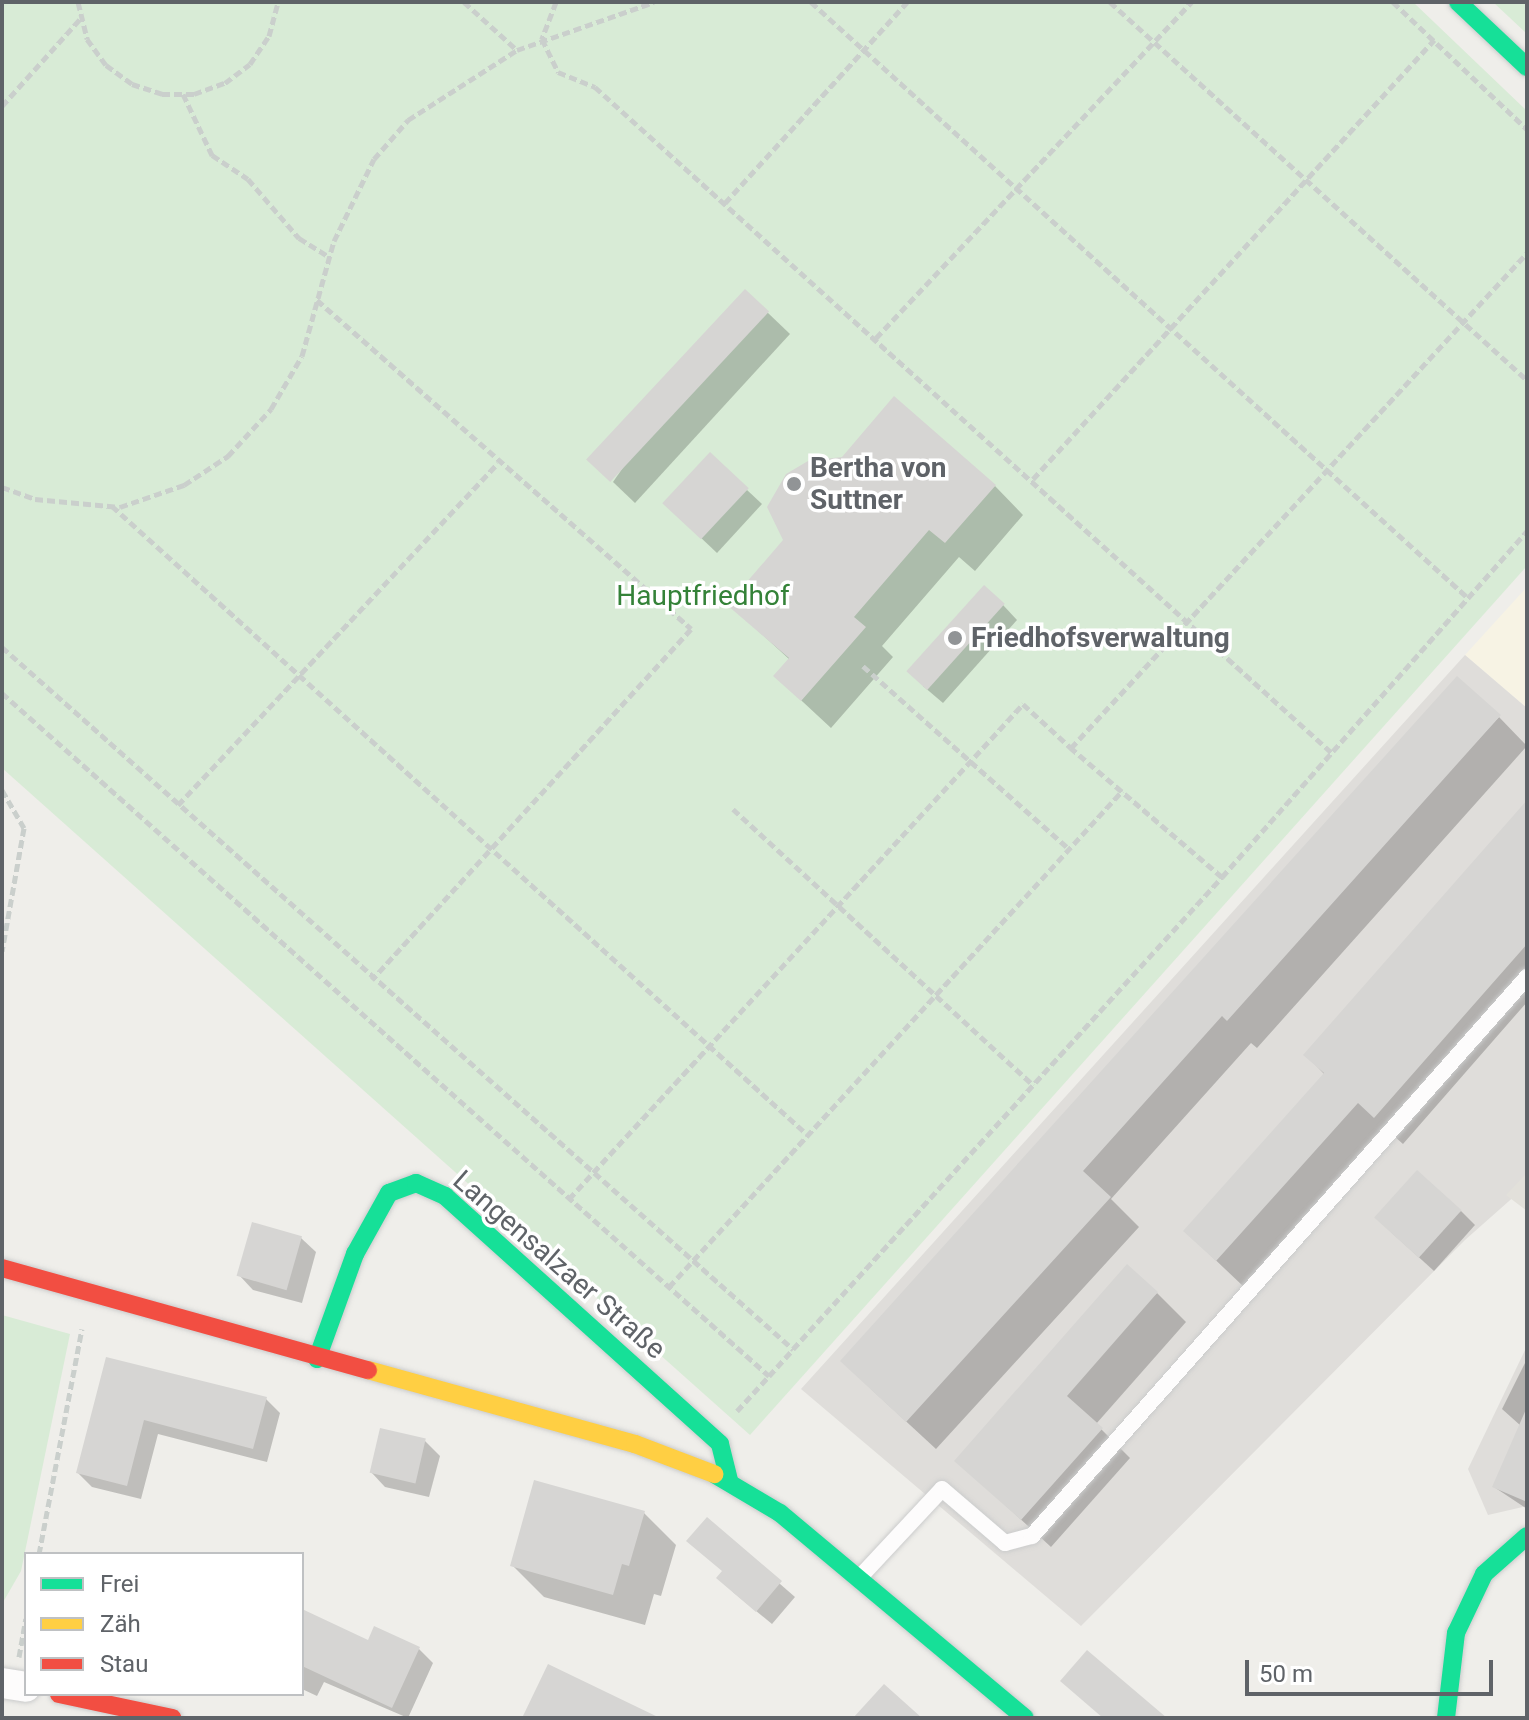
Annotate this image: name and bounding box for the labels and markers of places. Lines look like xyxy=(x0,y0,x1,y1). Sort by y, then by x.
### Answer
place label: Bertha von Suttner xyxy=(810,451,946,517)
marker: Bertha von Suttner xyxy=(785,475,803,493)
place label: Friedhofsverwaltung xyxy=(971,621,1230,655)
marker: Friedhofsverwaltung xyxy=(946,629,964,647)

